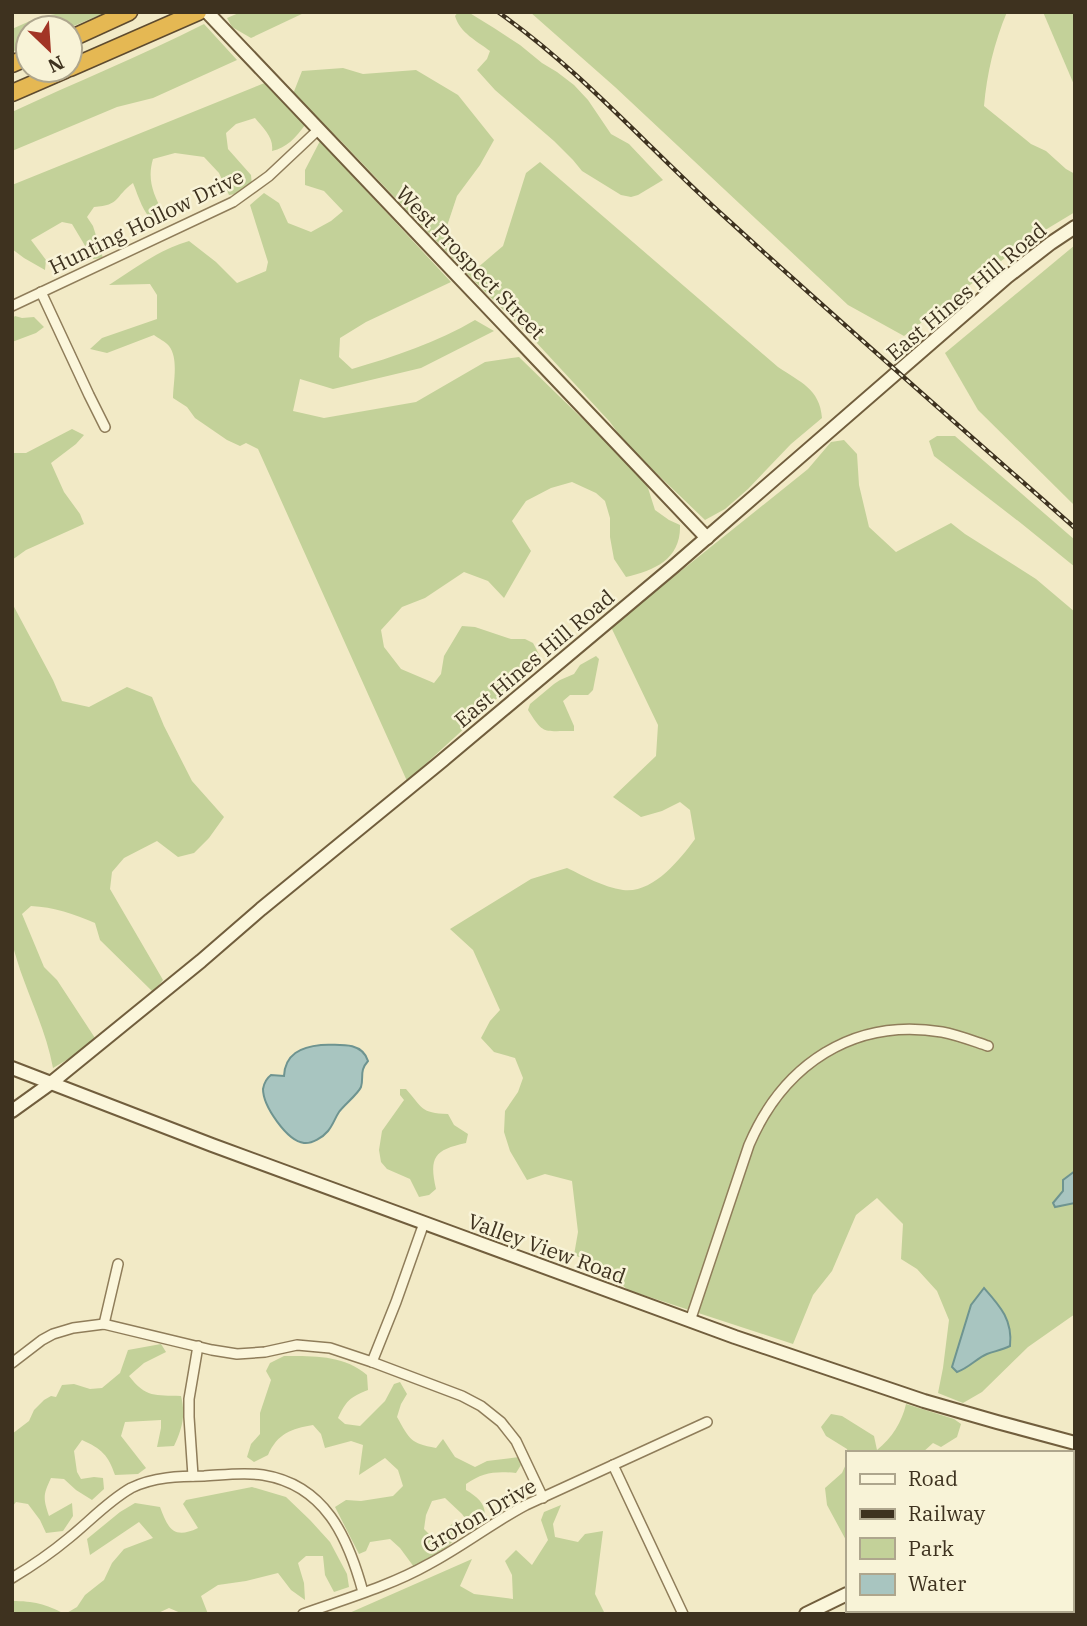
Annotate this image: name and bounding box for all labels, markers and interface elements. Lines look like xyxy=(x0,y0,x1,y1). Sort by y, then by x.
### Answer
north arrow xyxy=(14,14,84,84)
text: N xyxy=(44,50,68,78)
street label: Hunting Hollow Drive xyxy=(44,162,248,280)
street label: West Prospect Street xyxy=(390,179,552,345)
street label: East Hines Hill Road xyxy=(880,216,1052,366)
street label: East Hines Hill Road xyxy=(448,583,620,733)
street label: Valley View Road xyxy=(464,1206,630,1290)
legend xyxy=(846,1451,1073,1612)
text: Road xyxy=(908,1464,958,1492)
street label: Groton Drive xyxy=(417,1471,541,1559)
text: Railway xyxy=(908,1499,986,1527)
text: Park xyxy=(908,1534,955,1562)
text: Water xyxy=(908,1569,967,1597)

